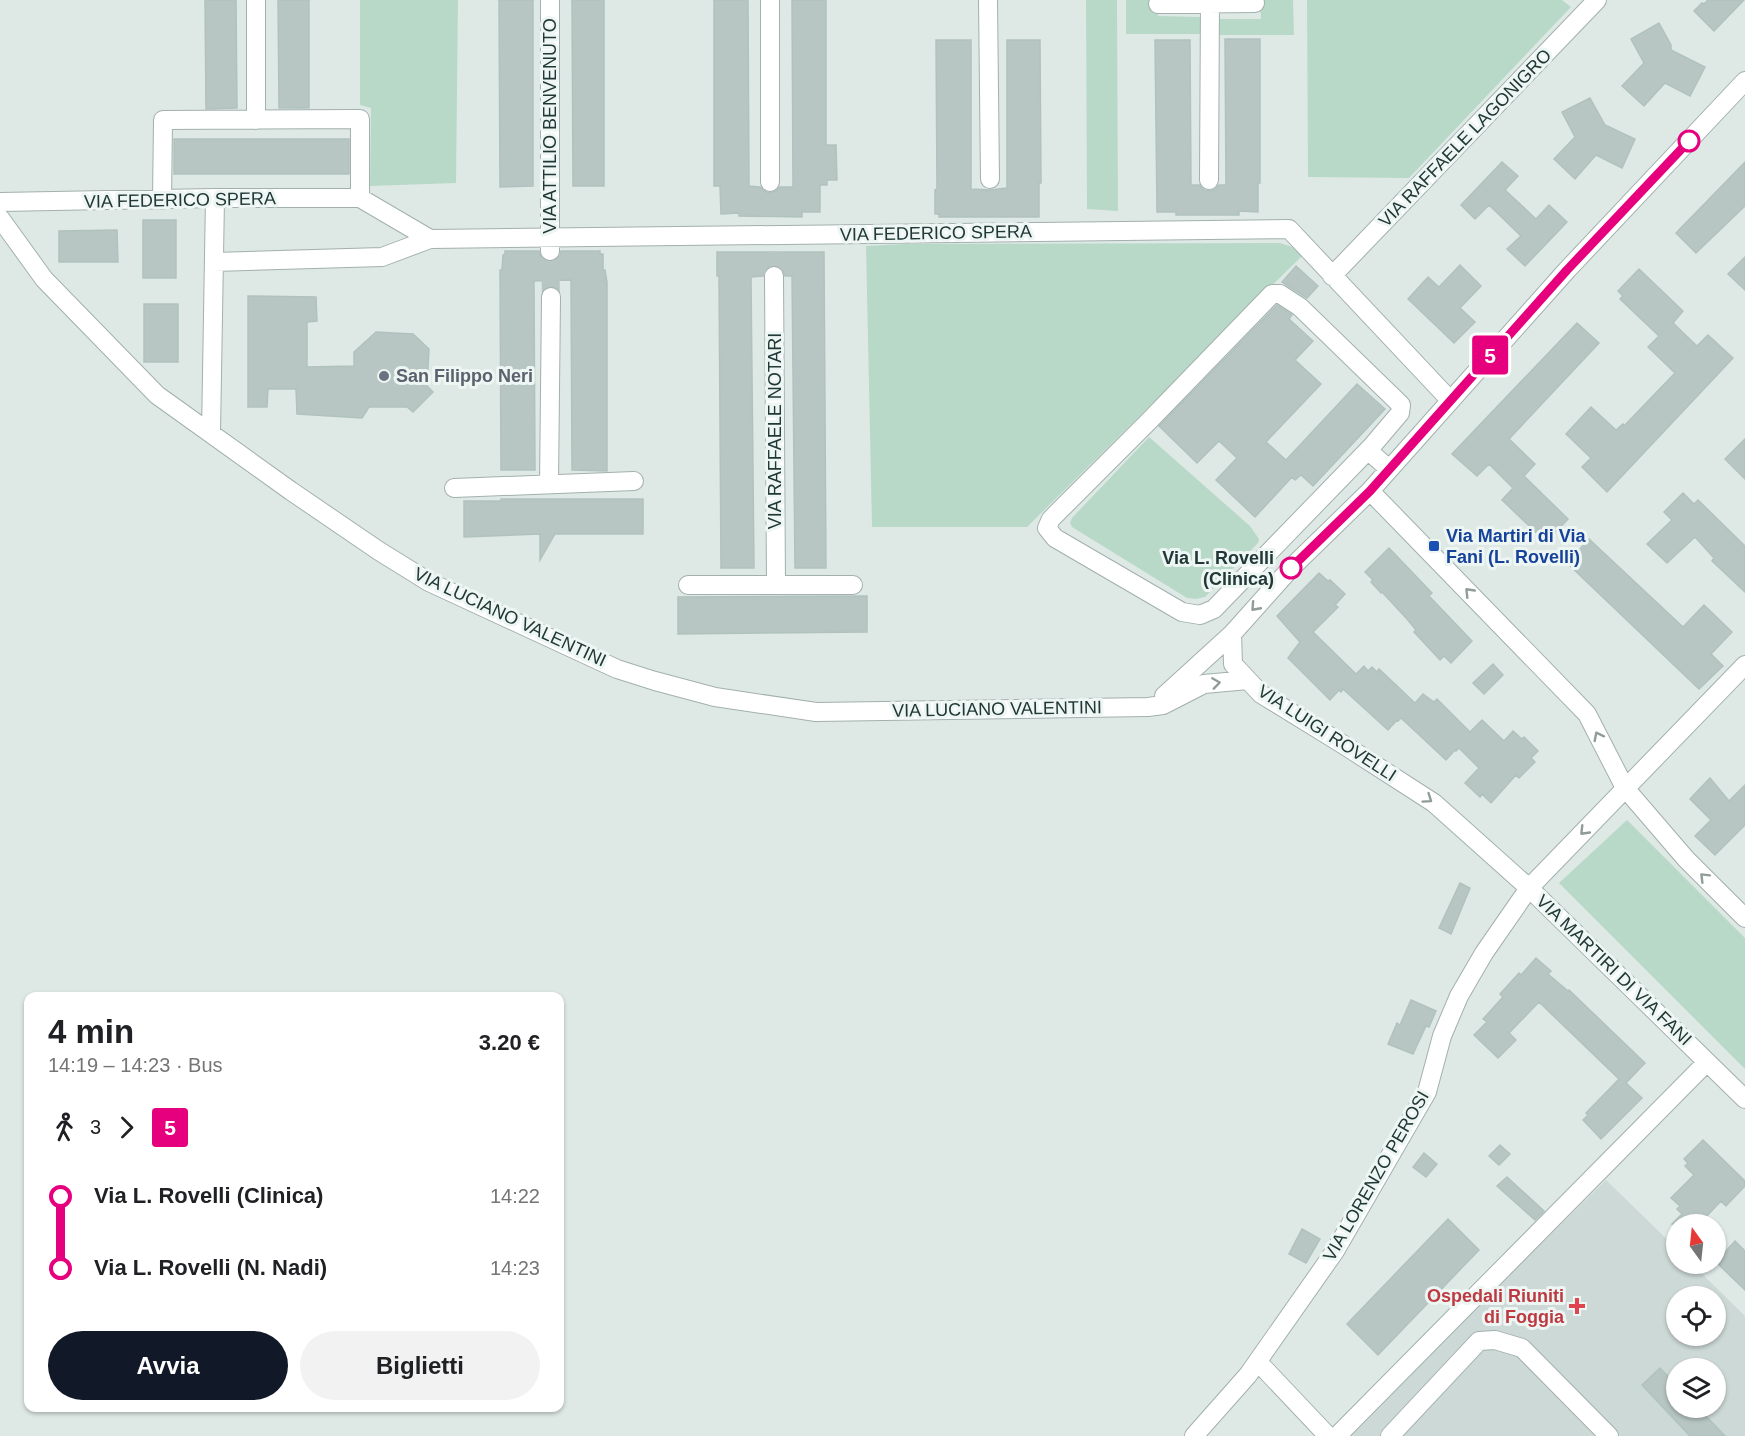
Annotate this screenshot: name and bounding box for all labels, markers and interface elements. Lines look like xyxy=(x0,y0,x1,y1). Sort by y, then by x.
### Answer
street label: VIA ATTILIO BENVENUTO xyxy=(540,18,560,234)
street label: VIA RAFFAELE LAGONIGRO xyxy=(1375,45,1555,231)
unlabelled marker xyxy=(1678,130,1700,152)
street label: VIA FEDERICO SPERA xyxy=(84,188,276,212)
street label: VIA FEDERICO SPERA xyxy=(840,221,1032,245)
street label: VIA RAFFAELE NOTARI xyxy=(765,333,785,529)
line badge: 5 xyxy=(1470,336,1510,374)
text: 5 xyxy=(1484,344,1496,367)
place label: San Filippo Neri xyxy=(396,366,533,386)
marker: San Filippo Neri xyxy=(377,369,391,383)
place label: Via Martiri di Via Fani (L. Rovelli) xyxy=(1446,526,1586,567)
marker: Via Martiri di Via Fani (L. Rovelli) xyxy=(1427,539,1441,553)
place label: Via L. Rovelli (Clinica) xyxy=(1162,548,1274,589)
marker: Via L. Rovelli (Clinica) xyxy=(1280,557,1302,579)
street label: VIA LUCIANO VALENTINI xyxy=(411,564,609,670)
one-way arrow xyxy=(1465,589,1476,600)
one-way arrow xyxy=(1251,600,1262,611)
one-way arrow xyxy=(1212,677,1221,689)
street label: VIA LUIGI ROVELLI xyxy=(1254,681,1400,785)
street label: VIA LUCIANO VALENTINI xyxy=(892,697,1102,721)
one-way arrow xyxy=(1594,731,1606,742)
one-way arrow xyxy=(1421,792,1432,803)
one-way arrow xyxy=(1580,824,1591,834)
one-way arrow xyxy=(1700,873,1711,884)
street label: VIA MARTIRI DI VIA FANI xyxy=(1532,891,1696,1049)
text: 4 min xyxy=(48,1013,134,1050)
text: 3.20 € xyxy=(479,1030,540,1055)
text: 14:19 – 14:23 · Bus xyxy=(48,1054,223,1076)
street label: VIA LORENZO PEROSI xyxy=(1319,1087,1433,1265)
icon: walk xyxy=(48,1111,81,1144)
icon: forward xyxy=(110,1111,143,1144)
text: 3 xyxy=(90,1116,101,1138)
text: 5 xyxy=(164,1116,176,1139)
text: Via L. Rovelli (Clinica) xyxy=(94,1183,323,1208)
text: 14:22 xyxy=(490,1185,540,1207)
north arrow xyxy=(1666,1214,1726,1274)
map controls xyxy=(1666,1214,1726,1418)
text: Via L. Rovelli (N. Nadi) xyxy=(94,1255,327,1280)
text: 14:23 xyxy=(490,1257,540,1279)
place label: Ospedali Riuniti di Foggia xyxy=(1427,1286,1565,1327)
button: locate xyxy=(1666,1286,1726,1346)
marker: Ospedali Riuniti di Foggia xyxy=(1568,1297,1586,1315)
button: Avvia xyxy=(48,1331,288,1400)
button: Biglietti xyxy=(300,1331,540,1400)
button: layers xyxy=(1666,1358,1726,1418)

